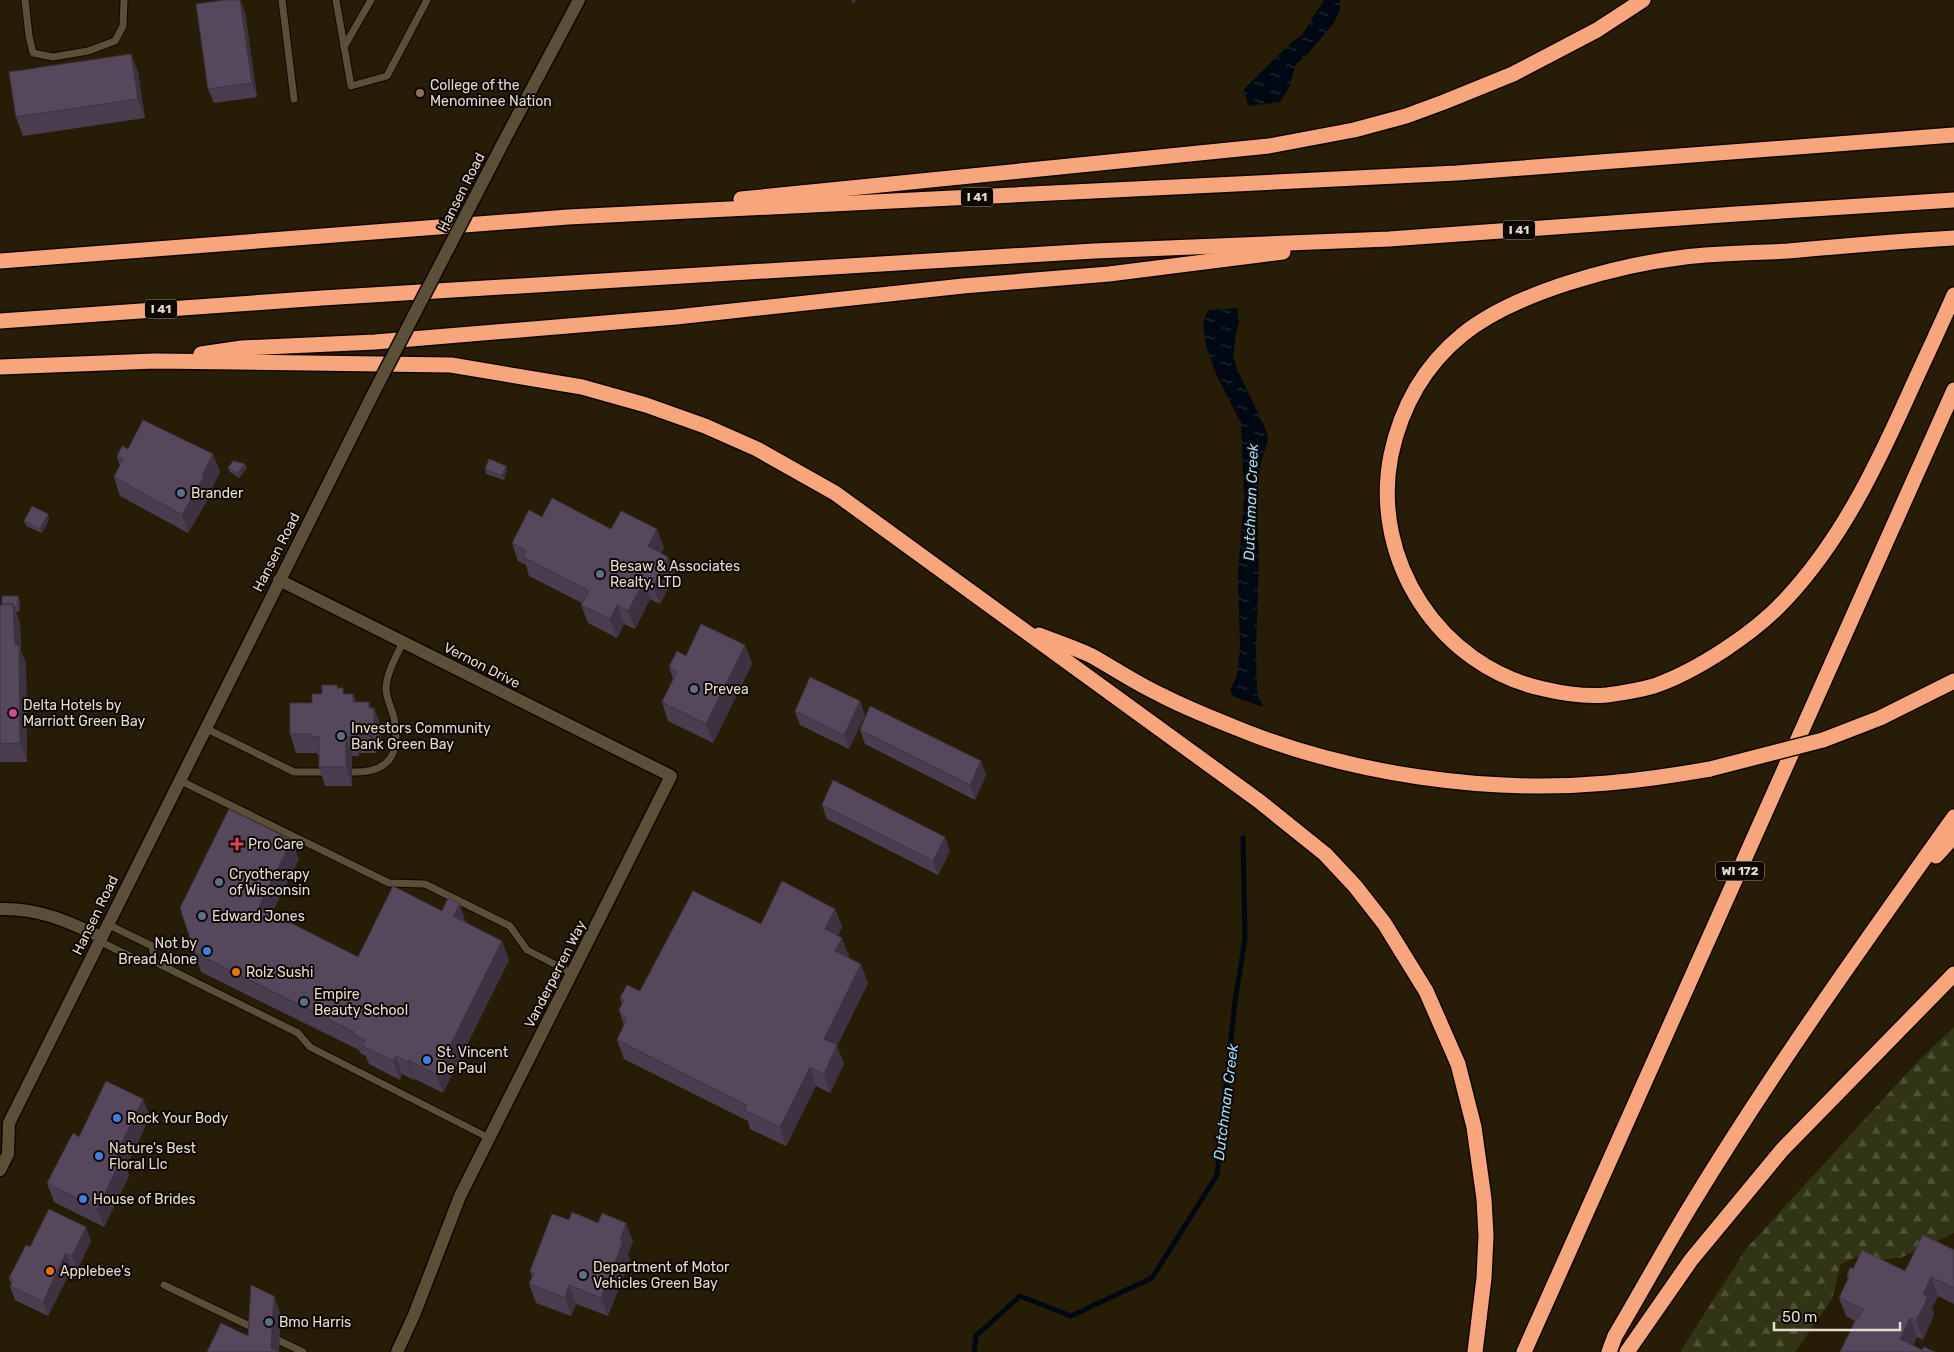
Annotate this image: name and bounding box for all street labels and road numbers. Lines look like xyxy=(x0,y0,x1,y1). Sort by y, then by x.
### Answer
street label: Hansen Road xyxy=(434,150,489,235)
road number: I 41 xyxy=(961,188,993,206)
road number: I 41 xyxy=(1503,220,1535,240)
road number: I 41 xyxy=(145,300,177,318)
street label: Hansen Road xyxy=(249,510,304,595)
street label: Vernon Drive xyxy=(441,639,523,692)
road number: WI 172 xyxy=(1716,861,1764,880)
street label: Hansen Road xyxy=(69,873,122,958)
street label: Vanderperren Way xyxy=(521,917,590,1031)

